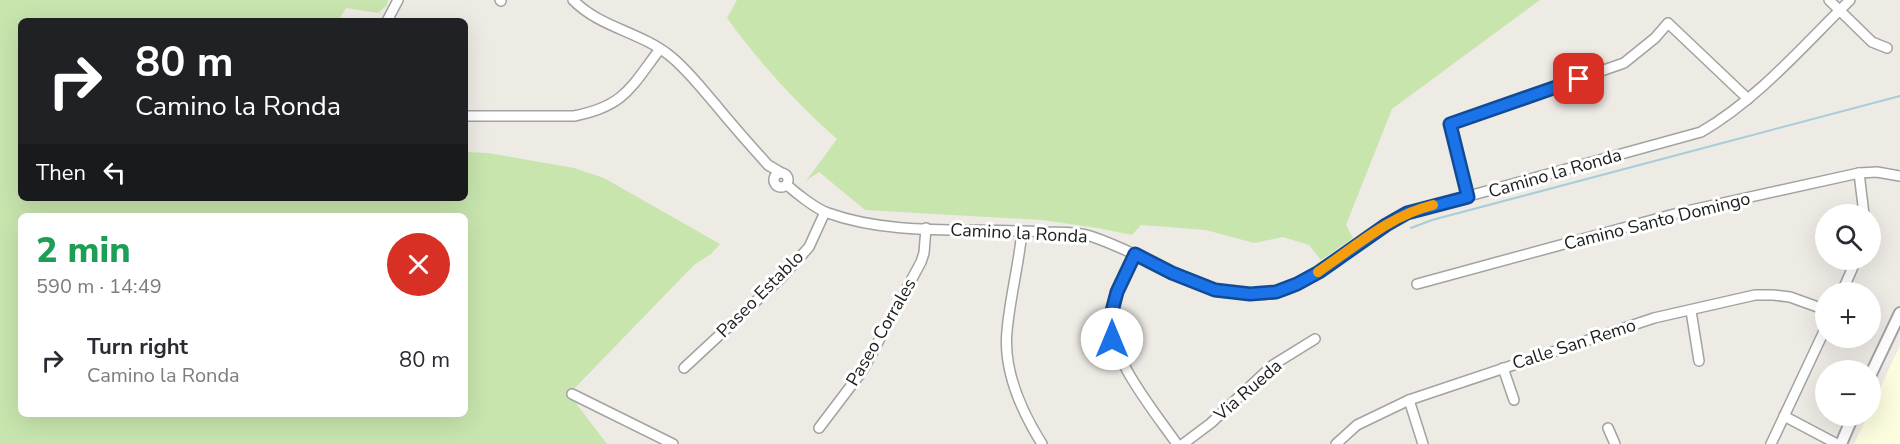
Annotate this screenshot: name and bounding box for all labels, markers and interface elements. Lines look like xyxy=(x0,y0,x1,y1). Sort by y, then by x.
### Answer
text: 80 m xyxy=(135,34,234,91)
icon: right xyxy=(36,42,114,120)
pin xyxy=(1553,53,1604,104)
icon: arrive xyxy=(1562,62,1595,95)
text: Camino la Ronda xyxy=(135,88,341,125)
street label: Camino la Ronda xyxy=(1486,143,1624,203)
icon: left xyxy=(98,156,131,189)
text: Then xyxy=(36,158,86,188)
street label: Camino Santo Domingo xyxy=(1561,186,1753,256)
map controls xyxy=(1815,204,1881,426)
button: search xyxy=(1815,204,1881,270)
street label: Camino la Ronda xyxy=(950,217,1088,249)
text: 2 min xyxy=(36,226,131,275)
button: close xyxy=(387,233,450,296)
street label: Paseo Establo xyxy=(711,245,809,343)
text: 590 m · 14:49 xyxy=(36,273,162,300)
street label: Paseo Corrales xyxy=(840,274,922,390)
button: + xyxy=(1815,282,1881,348)
position arrow xyxy=(1080,307,1144,371)
street label: Calle San Remo xyxy=(1509,313,1639,375)
text: Turn right xyxy=(87,332,188,362)
icon: right xyxy=(36,344,69,377)
text: 80 m xyxy=(399,345,450,375)
street label: Via Rueda xyxy=(1208,354,1287,427)
button: − xyxy=(1815,360,1881,426)
text: Camino la Ronda xyxy=(87,362,240,389)

